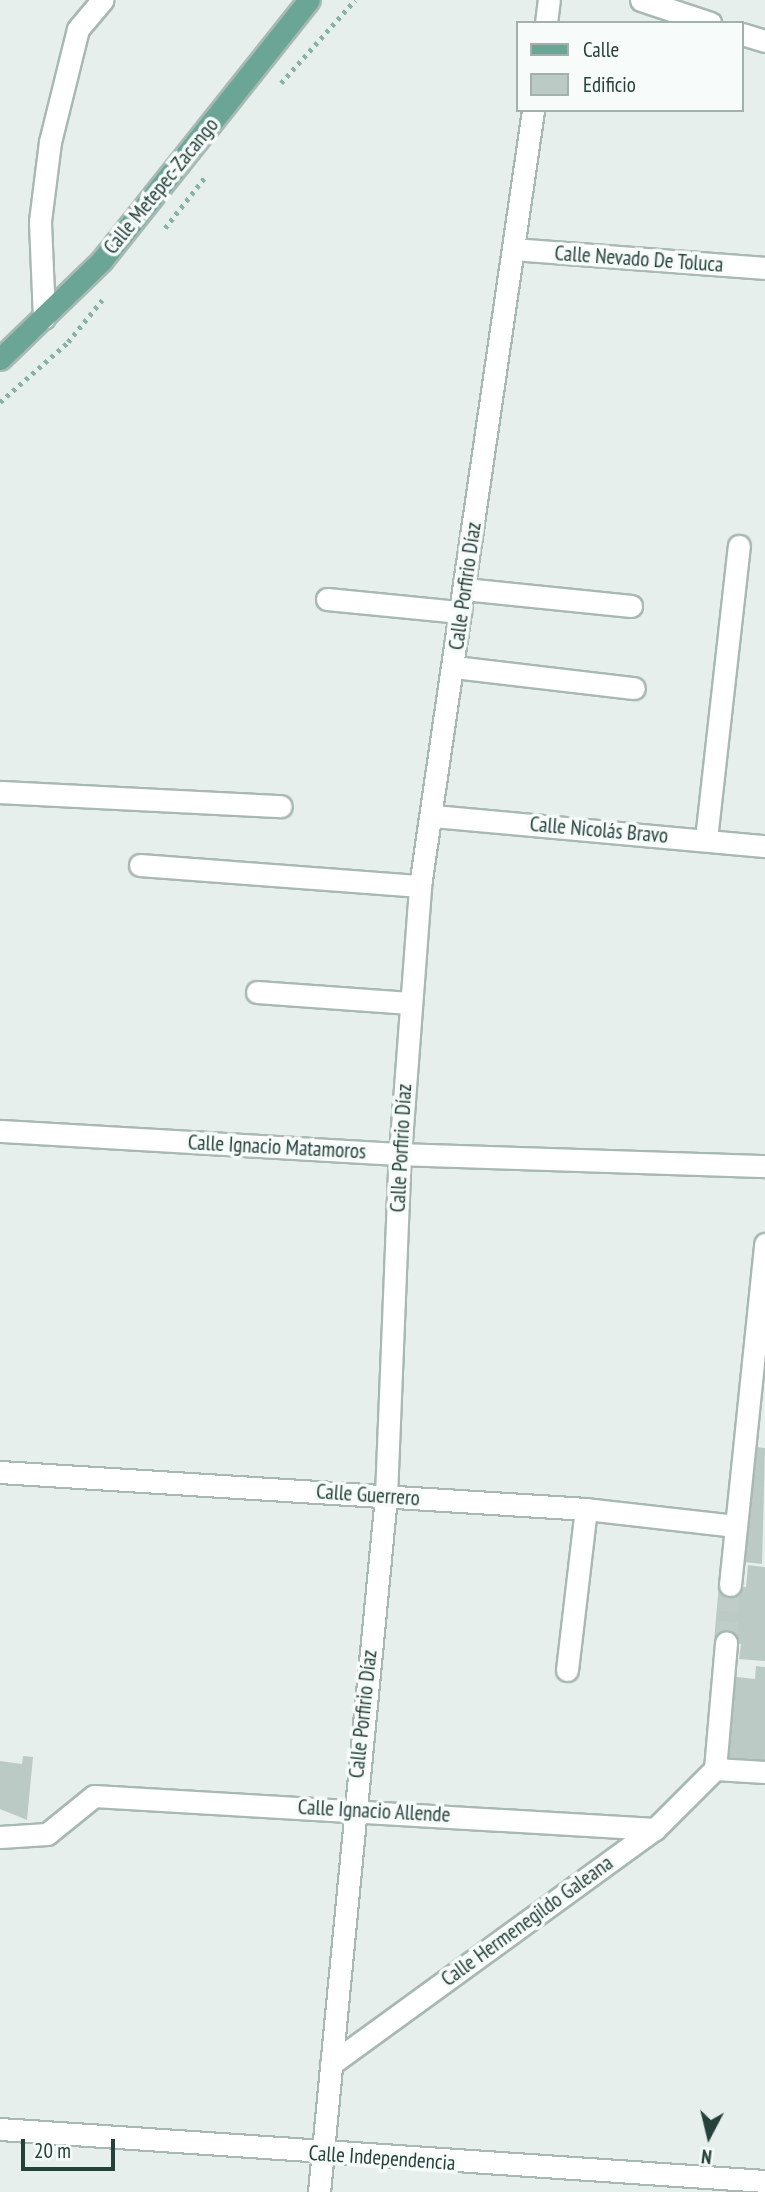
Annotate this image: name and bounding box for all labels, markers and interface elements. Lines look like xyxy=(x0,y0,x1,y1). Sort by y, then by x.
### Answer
legend xyxy=(516,21,744,112)
text: Calle xyxy=(583,36,619,63)
text: Edificio xyxy=(583,71,636,98)
street label: Calle Metepec-Zacango xyxy=(98,113,224,259)
street label: Calle Nevado De Toluca xyxy=(553,241,725,277)
street label: Calle Porfirio Díaz xyxy=(444,520,486,652)
street label: Calle Nicolás Bravo xyxy=(529,811,669,849)
street label: Calle Porfirio Díaz xyxy=(385,1083,417,1213)
street label: Calle Ignacio Matamoros xyxy=(187,1130,367,1164)
street label: Calle Guerrero xyxy=(315,1479,421,1511)
street label: Calle Porfirio Díaz xyxy=(344,1649,382,1779)
street label: Calle Ignacio Allende xyxy=(297,1794,451,1828)
street label: Calle Hermenegildo Galeana xyxy=(436,1850,618,1992)
north arrow xyxy=(674,2101,744,2171)
scale bar xyxy=(24,2126,119,2170)
text: 20 m xyxy=(34,2137,71,2164)
street label: Calle Independencia xyxy=(308,2140,456,2176)
text: N xyxy=(700,2144,713,2169)

